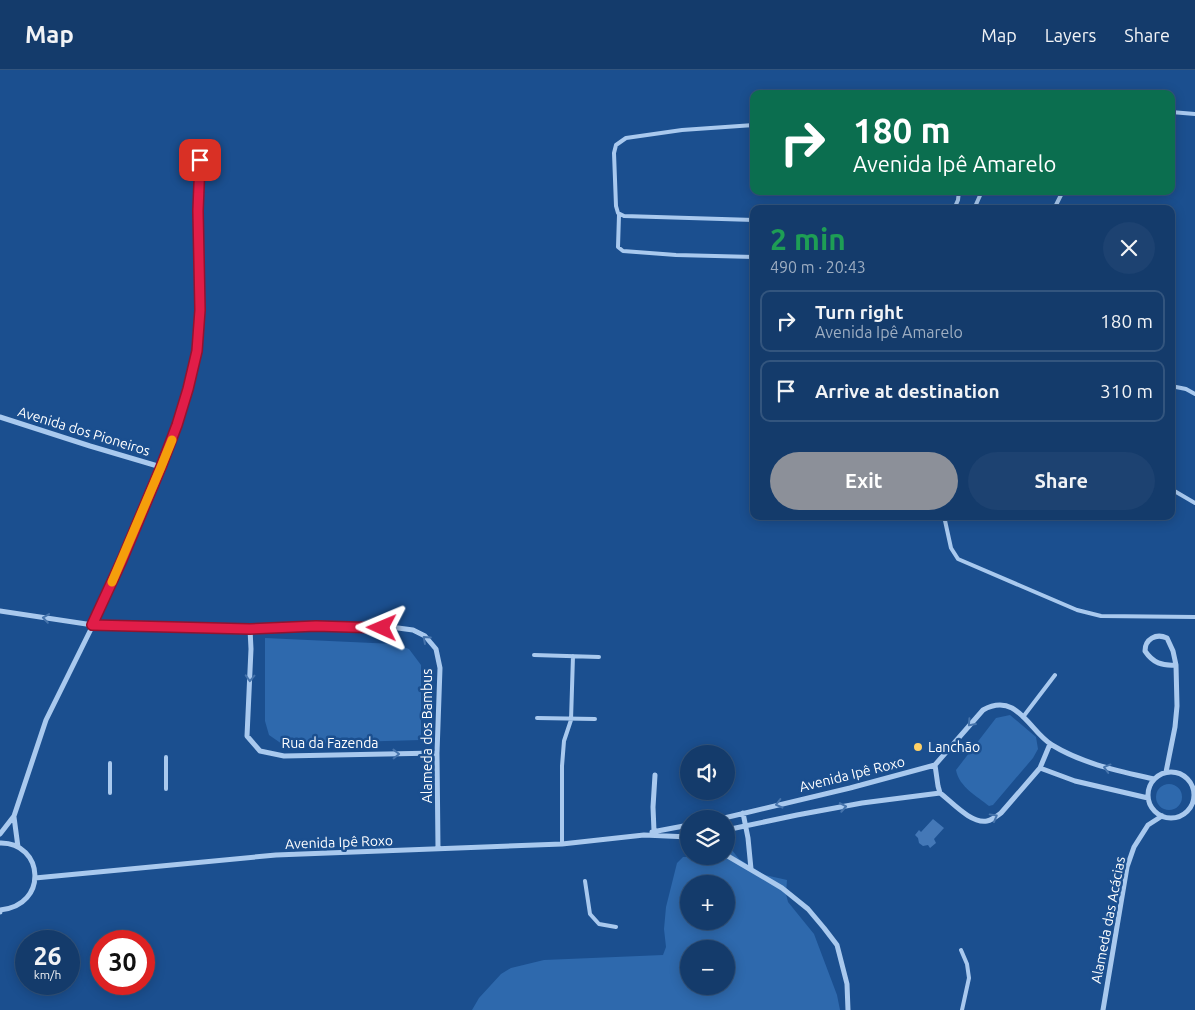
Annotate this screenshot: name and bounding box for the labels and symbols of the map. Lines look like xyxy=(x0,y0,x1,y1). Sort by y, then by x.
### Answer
pin xyxy=(179,139,221,181)
street label: Avenida dos Pioneiros xyxy=(16,403,152,459)
position arrow xyxy=(355,601,407,653)
one-way arrow xyxy=(42,613,50,624)
one-way arrow xyxy=(422,636,431,645)
street label: Alameda dos Bambus xyxy=(419,669,435,803)
one-way arrow xyxy=(244,674,255,682)
one-way arrow xyxy=(967,718,976,727)
street label: Rua da Fazenda xyxy=(281,735,379,751)
place label: Lanchão xyxy=(928,739,980,755)
marker: Lanchão xyxy=(912,741,924,753)
one-way arrow xyxy=(392,749,400,759)
street label: Avenida Ipê Roxo xyxy=(798,753,906,795)
one-way arrow xyxy=(1102,763,1111,774)
one-way arrow xyxy=(775,798,784,809)
one-way arrow xyxy=(838,802,847,812)
one-way arrow xyxy=(988,813,997,823)
street label: Avenida Ipê Roxo xyxy=(285,832,393,852)
street label: Alameda das Acácias xyxy=(1088,855,1128,985)
speed limit sign: 30 xyxy=(90,930,155,995)

